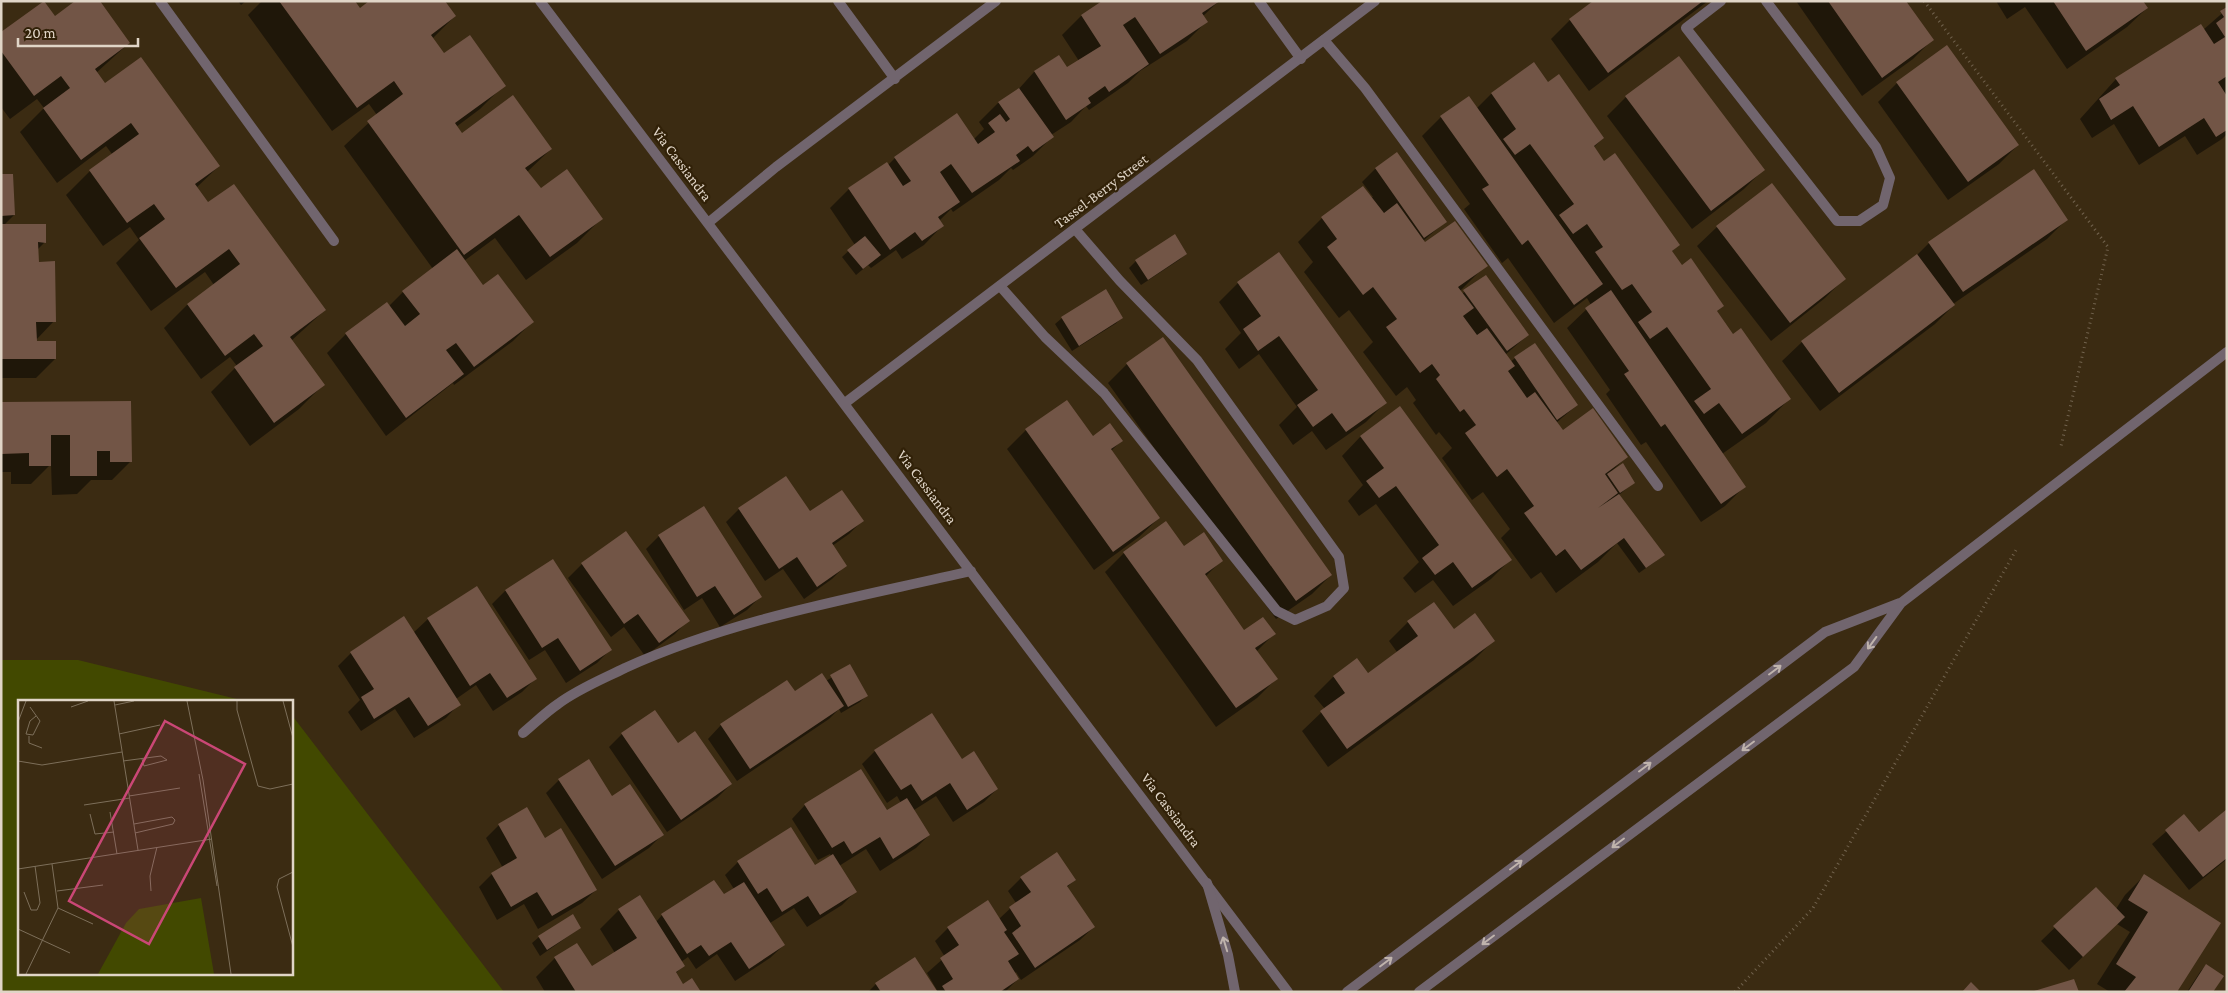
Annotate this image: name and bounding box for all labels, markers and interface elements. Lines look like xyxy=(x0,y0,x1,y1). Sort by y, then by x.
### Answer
scale bar xyxy=(18,15,138,47)
text: 20 m xyxy=(25,25,56,41)
street label: Via Cassiandra xyxy=(649,124,715,204)
street label: Tassel-Berry Street xyxy=(1051,150,1152,232)
street label: Via Cassiandra xyxy=(894,447,960,527)
one-way arrow xyxy=(1867,635,1877,649)
one-way arrow xyxy=(1768,664,1781,675)
inset map xyxy=(18,700,292,976)
one-way arrow xyxy=(1741,741,1755,751)
one-way arrow xyxy=(1638,762,1652,772)
street label: Via Cassiandra xyxy=(1138,770,1204,850)
one-way arrow xyxy=(1611,838,1625,848)
one-way arrow xyxy=(1509,860,1523,870)
one-way arrow xyxy=(1482,935,1495,946)
one-way arrow xyxy=(1220,937,1229,953)
one-way arrow xyxy=(1379,957,1392,968)

